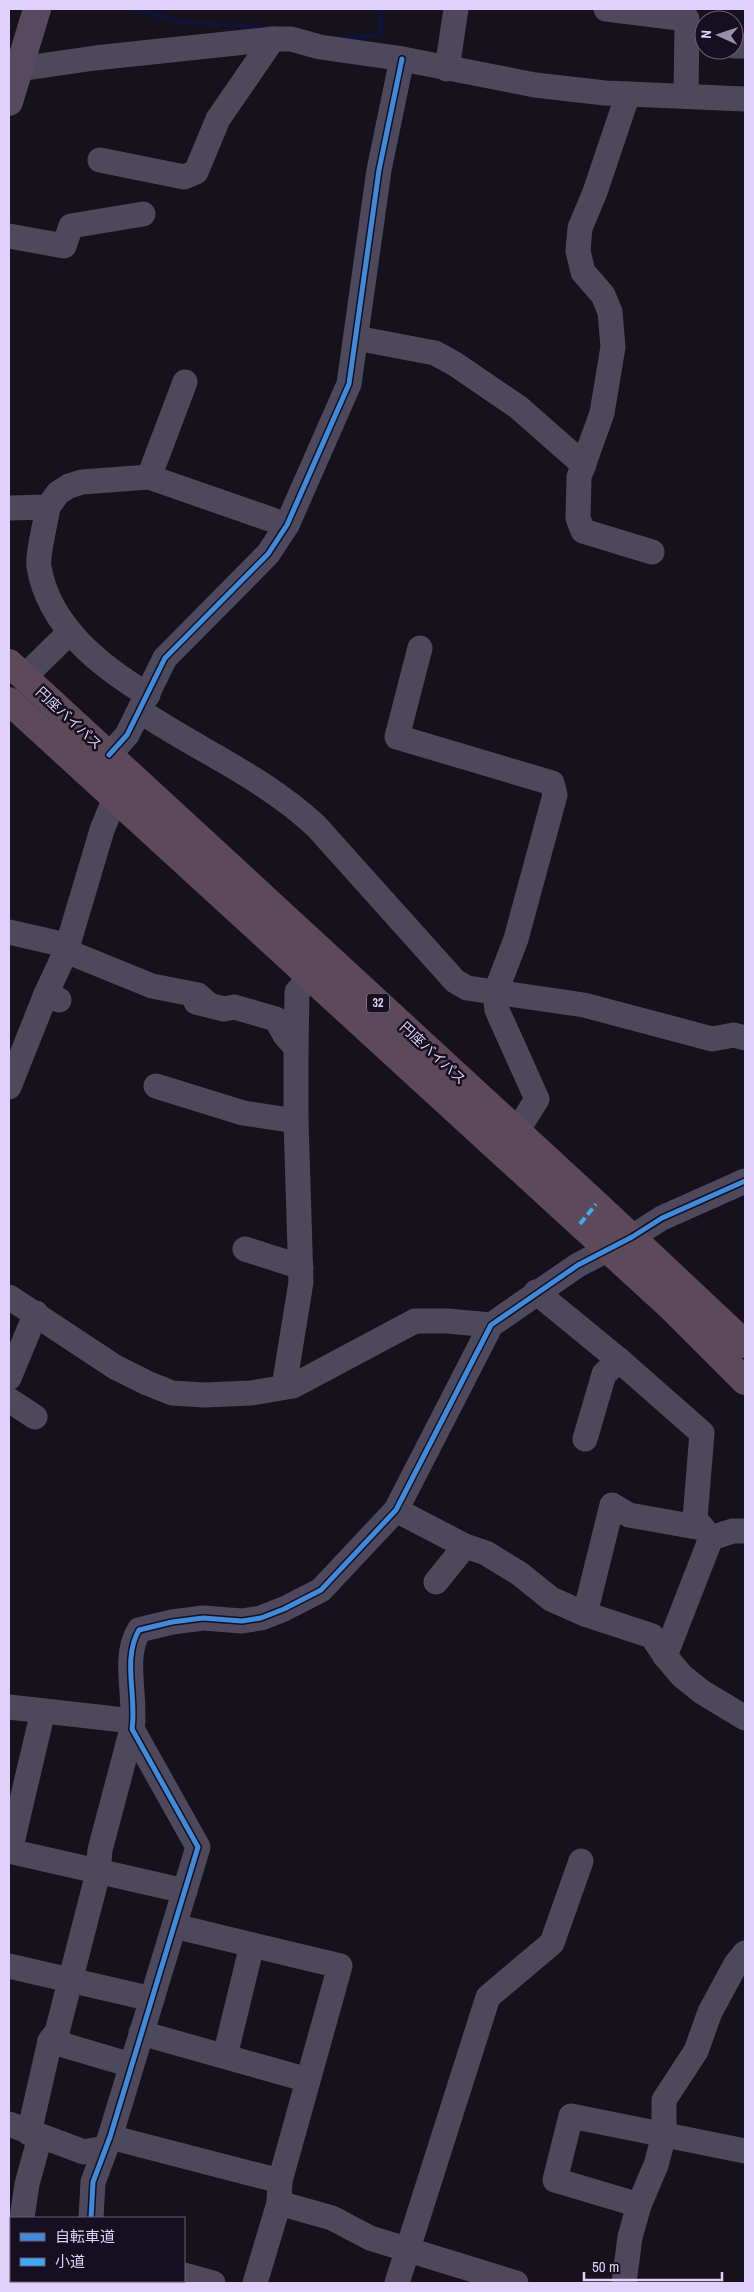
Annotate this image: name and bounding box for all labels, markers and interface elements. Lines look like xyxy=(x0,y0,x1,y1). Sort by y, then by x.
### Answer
north arrow xyxy=(694,10,744,60)
text: N xyxy=(697,30,715,39)
street label: 円座バイパス xyxy=(32,683,106,753)
road number: 32 xyxy=(367,994,389,1012)
street label: 円座バイパス xyxy=(396,1018,470,1088)
legend xyxy=(10,2217,185,2282)
text: 自転車道 xyxy=(55,2226,115,2247)
scale bar xyxy=(584,2250,722,2282)
text: 小道 xyxy=(55,2251,85,2272)
text: 50 m xyxy=(592,2256,619,2277)

